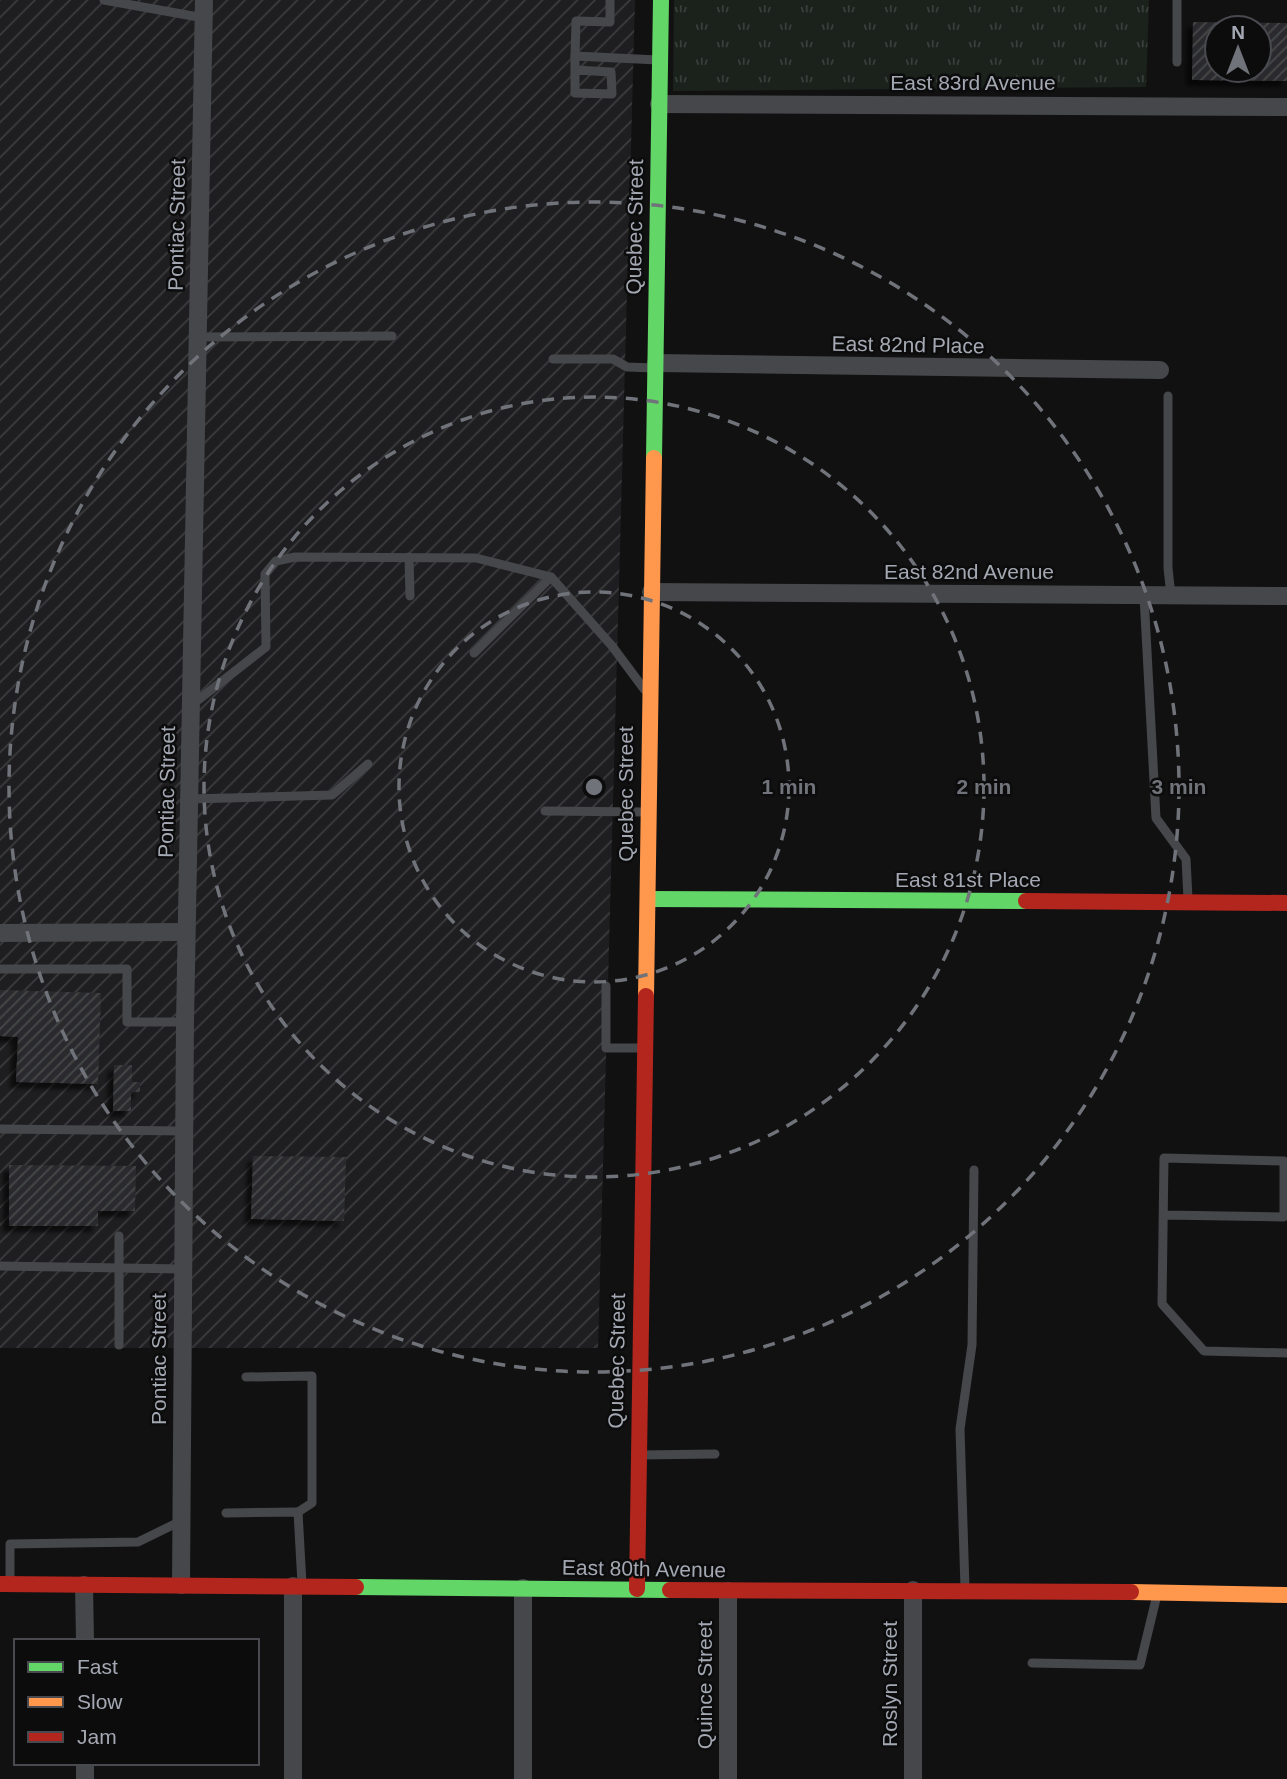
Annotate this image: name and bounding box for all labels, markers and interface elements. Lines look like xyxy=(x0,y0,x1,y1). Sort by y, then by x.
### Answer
north arrow xyxy=(1203,14,1273,84)
text: N xyxy=(1231,22,1245,43)
street label: East 83rd Avenue xyxy=(890,71,1056,94)
street label: Pontiac Street xyxy=(164,159,189,291)
street label: Quebec Street xyxy=(622,159,647,295)
street label: East 82nd Place xyxy=(831,332,985,357)
street label: East 82nd Avenue xyxy=(884,560,1054,583)
street label: Pontiac Street xyxy=(154,726,179,858)
street label: Quebec Street xyxy=(614,726,637,862)
centre of rings xyxy=(582,775,606,799)
text: 1 min xyxy=(762,775,816,798)
text: 2 min xyxy=(957,775,1011,798)
text: 3 min xyxy=(1152,775,1206,798)
street label: East 81st Place xyxy=(895,868,1041,891)
street label: Pontiac Street xyxy=(147,1293,170,1425)
street label: Quebec Street xyxy=(604,1293,629,1429)
street label: East 80th Avenue xyxy=(562,1556,726,1581)
street label: Quince Street xyxy=(693,1621,716,1749)
street label: Roslyn Street xyxy=(878,1621,901,1747)
legend xyxy=(14,1639,259,1765)
text: Fast xyxy=(77,1655,118,1678)
text: Slow xyxy=(77,1690,123,1713)
text: Jam xyxy=(77,1725,117,1748)

